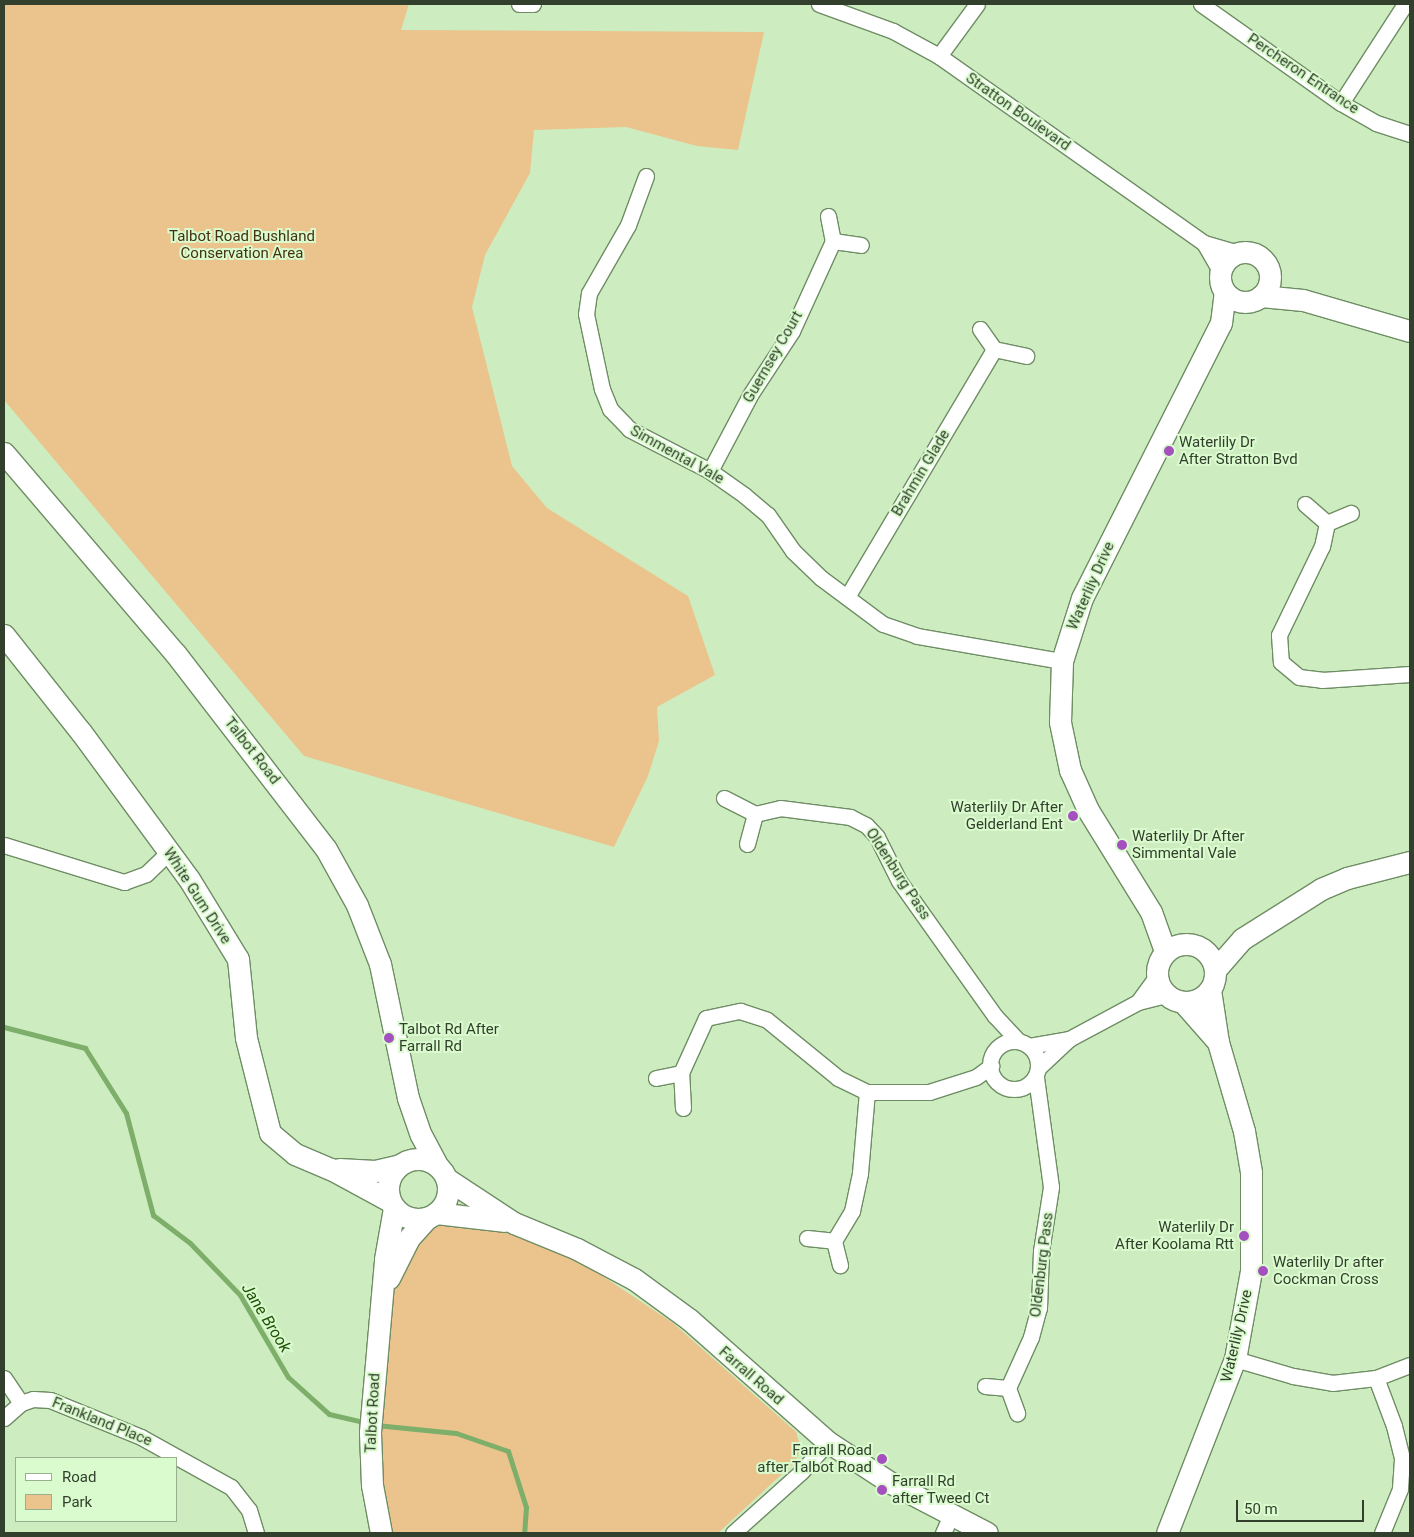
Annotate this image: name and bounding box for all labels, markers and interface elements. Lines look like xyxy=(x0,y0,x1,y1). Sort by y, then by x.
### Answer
street label: Percheron Entrance xyxy=(1244,30,1362,118)
street label: Stratton Boulevard xyxy=(962,69,1074,155)
park label: Talbot Road Bushland Conservation Area xyxy=(169,227,315,262)
street label: Guernsey Court xyxy=(739,308,807,406)
street label: Simmental Vale xyxy=(627,422,727,488)
street label: Brahmin Glade xyxy=(888,426,954,520)
place label: Waterlily Dr After Stratton Bvd xyxy=(1179,433,1298,468)
marker: Waterlily Dr After Stratton Bvd xyxy=(1163,445,1175,457)
street label: Waterlily Drive xyxy=(1064,539,1118,633)
street label: Talbot Road xyxy=(220,714,284,788)
place label: Waterlily Dr After Gelderland Ent xyxy=(950,798,1063,833)
marker: Waterlily Dr After Gelderland Ent xyxy=(1067,810,1079,822)
street label: Oldenburg Pass xyxy=(862,825,934,923)
place label: Waterlily Dr After Simmental Vale xyxy=(1132,827,1245,862)
marker: Waterlily Dr After Simmental Vale xyxy=(1116,839,1128,851)
street label: White Gum Drive xyxy=(159,845,235,947)
place label: Talbot Rd After Farrall Rd xyxy=(399,1020,499,1055)
marker: Talbot Rd After Farrall Rd xyxy=(383,1032,395,1044)
street label: Oldenburg Pass xyxy=(1027,1212,1057,1318)
place label: Waterlily Dr After Koolama Rtt xyxy=(1115,1218,1234,1253)
marker: Waterlily Dr After Koolama Rtt xyxy=(1238,1230,1250,1242)
place label: Waterlily Dr after Cockman Cross xyxy=(1273,1253,1384,1288)
marker: Waterlily Dr after Cockman Cross xyxy=(1257,1265,1269,1277)
water label: Jane Brook xyxy=(237,1280,295,1356)
street label: Waterlily Drive xyxy=(1218,1288,1256,1384)
street label: Farrall Road xyxy=(715,1343,787,1409)
street label: Talbot Road xyxy=(362,1373,384,1453)
street label: Frankland Place xyxy=(49,1394,155,1450)
place label: Farrall Road after Talbot Road xyxy=(757,1441,872,1476)
marker: Farrall Road after Talbot Road xyxy=(876,1453,888,1465)
legend xyxy=(15,1457,178,1522)
text: Road xyxy=(62,1468,96,1486)
place label: Farrall Rd after Tweed Ct xyxy=(892,1472,990,1507)
marker: Farrall Rd after Tweed Ct xyxy=(876,1484,888,1496)
scale bar xyxy=(1239,1490,1366,1522)
text: Park xyxy=(62,1493,92,1511)
text: 50 m xyxy=(1244,1500,1278,1518)

